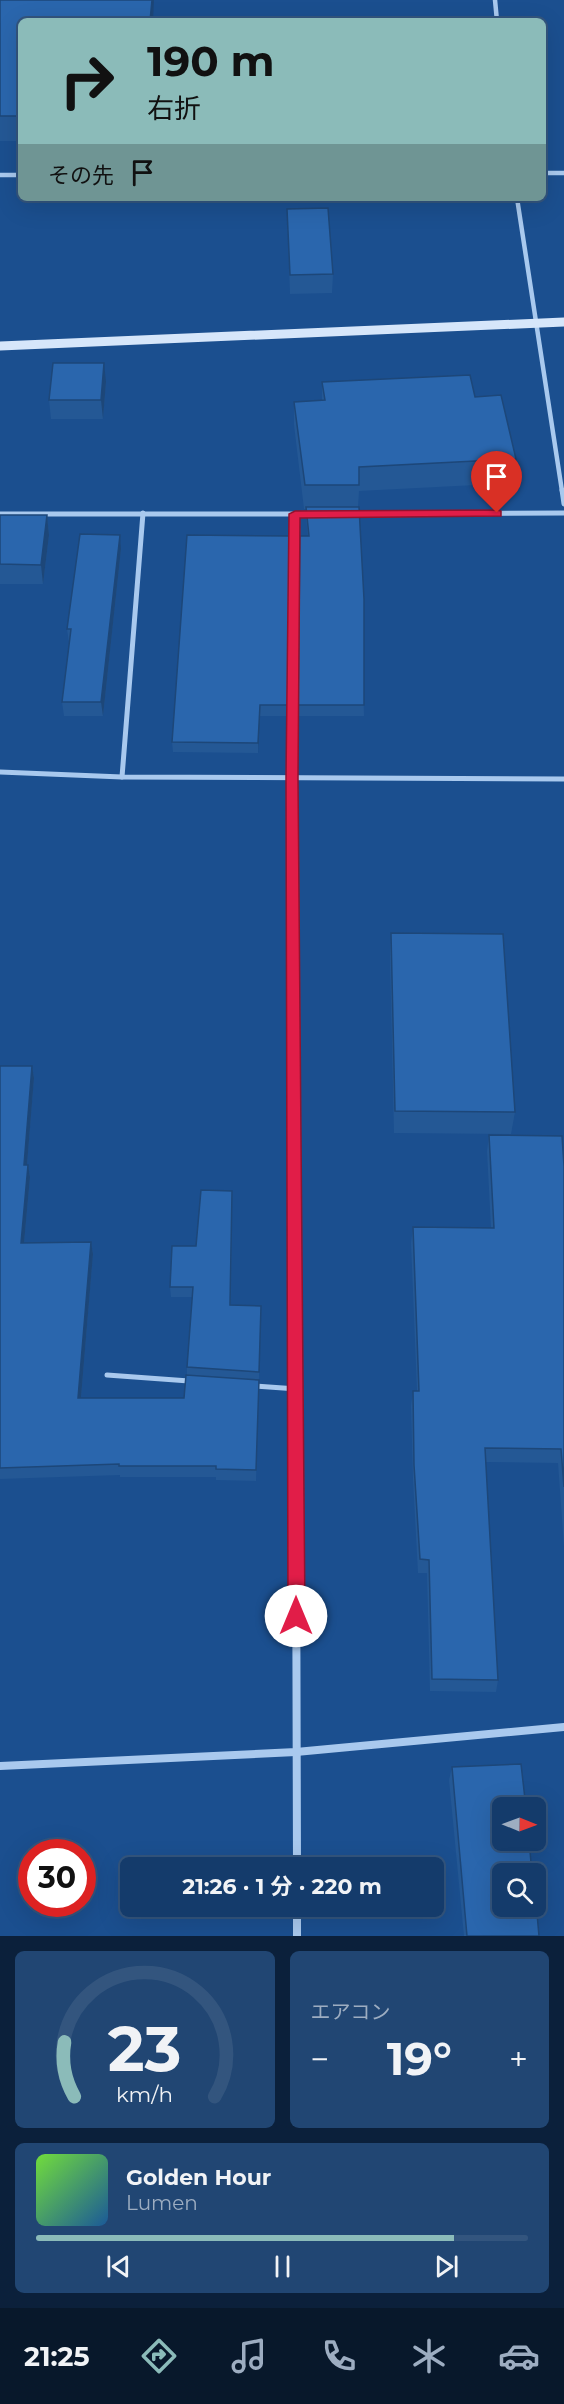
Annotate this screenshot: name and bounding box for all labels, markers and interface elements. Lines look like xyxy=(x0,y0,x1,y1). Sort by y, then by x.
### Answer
text: 190 m xyxy=(147,35,275,87)
icon: right xyxy=(48,42,126,120)
text: 右折 xyxy=(147,92,201,125)
icon: arrive xyxy=(126,156,159,189)
text: その先 xyxy=(48,162,114,189)
pin xyxy=(471,451,522,513)
icon: arrive xyxy=(480,460,513,493)
position arrow xyxy=(264,1584,328,1648)
north arrow xyxy=(492,1797,546,1851)
map controls xyxy=(492,1797,546,1917)
speed limit sign: 30 xyxy=(18,1839,96,1917)
button: search xyxy=(492,1863,546,1917)
text: 21:26 · 1 分 · 220 m xyxy=(182,1873,382,1900)
text: エアコン xyxy=(311,2000,391,2024)
text: 23 xyxy=(108,2011,182,2087)
text: 19° xyxy=(387,2031,452,2086)
text: − xyxy=(311,2039,329,2079)
text: + xyxy=(509,2039,528,2079)
text: km/h xyxy=(116,2081,173,2107)
text: Golden Hour xyxy=(126,2164,271,2191)
text: Lumen xyxy=(126,2191,198,2215)
icon: previous xyxy=(102,2250,135,2283)
icon: pause xyxy=(266,2250,299,2283)
icon: next xyxy=(430,2250,463,2283)
icon: directions xyxy=(138,2335,180,2377)
icon: music xyxy=(228,2335,270,2377)
icon: phone xyxy=(318,2335,360,2377)
icon: climate xyxy=(408,2335,450,2377)
icon: car xyxy=(498,2335,540,2377)
text: 21:25 xyxy=(24,2340,90,2373)

